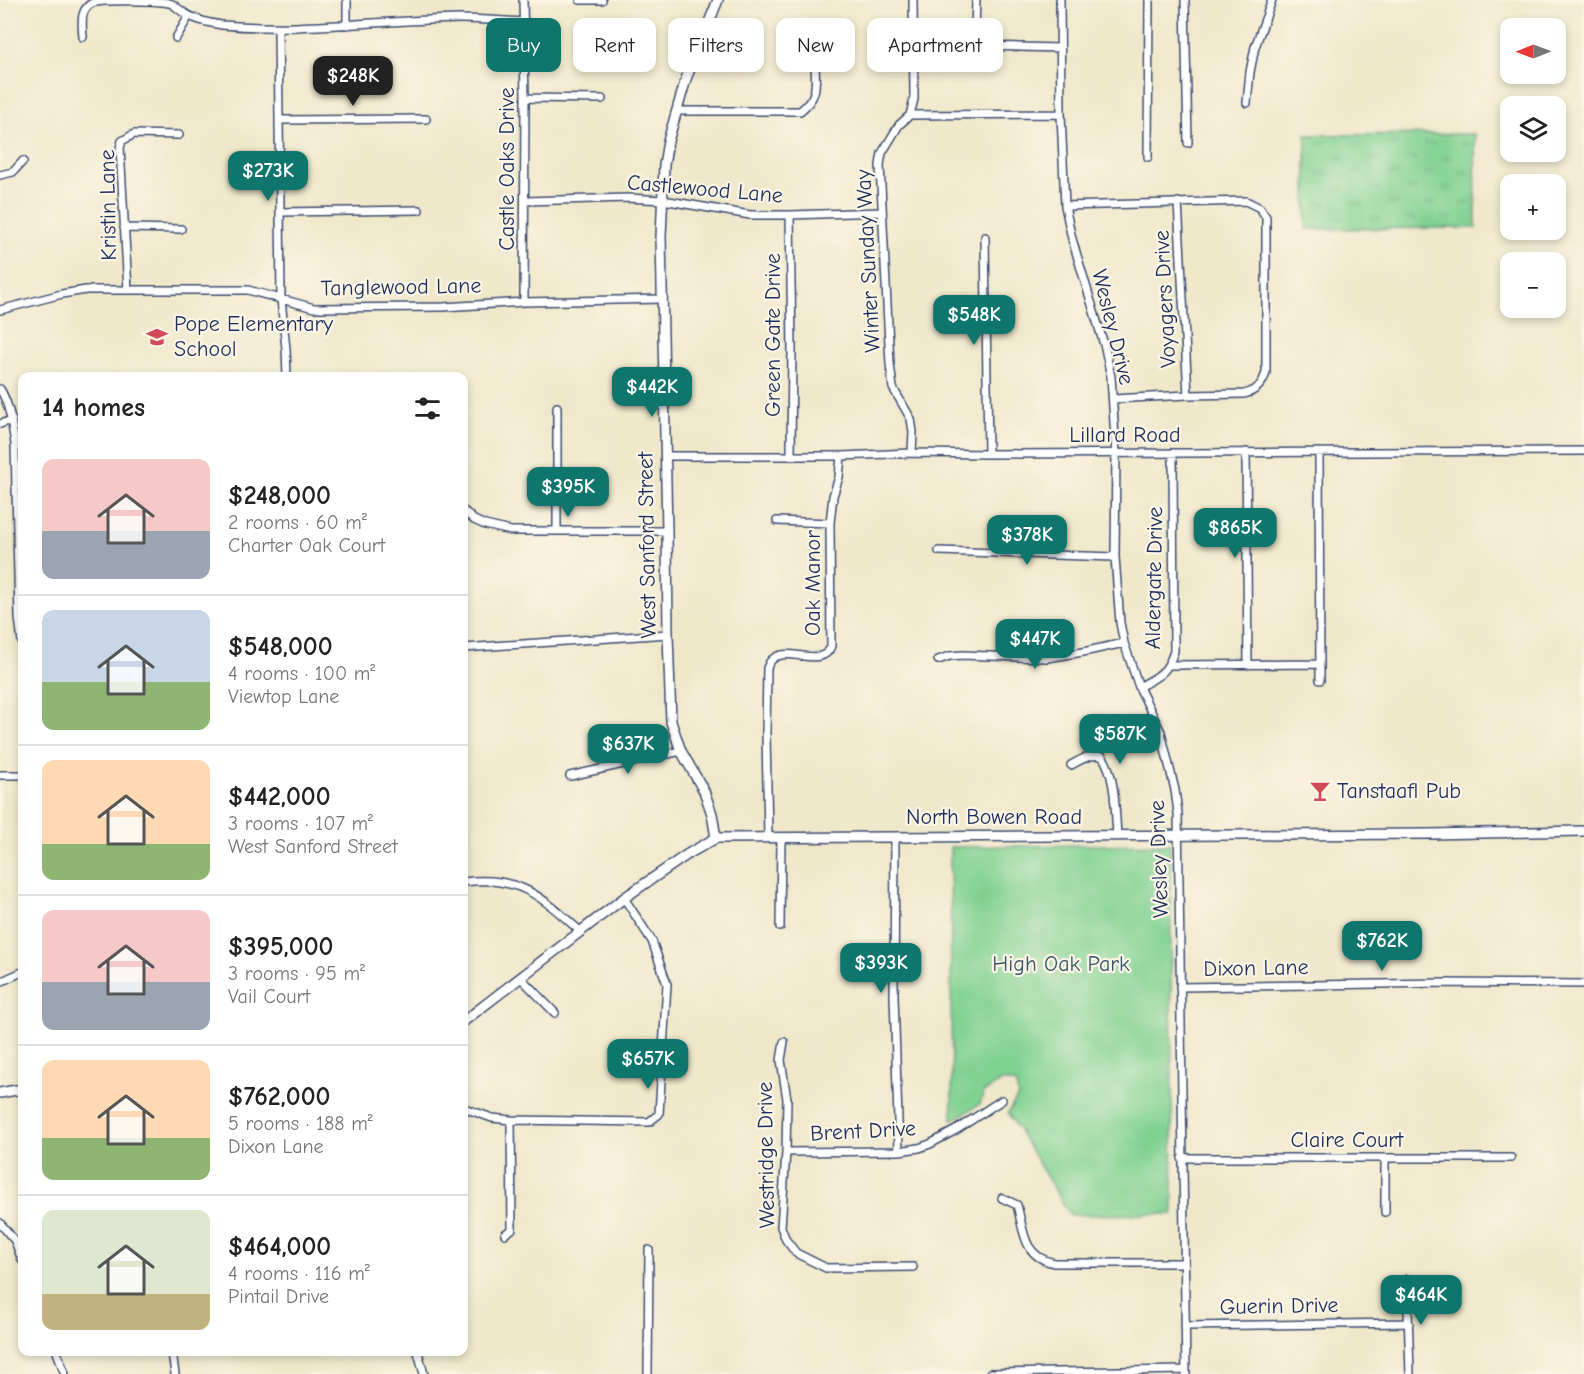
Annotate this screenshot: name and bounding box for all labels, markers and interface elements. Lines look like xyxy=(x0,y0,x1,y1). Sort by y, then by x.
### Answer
chip: Buy xyxy=(486,18,561,72)
chip: Rent xyxy=(573,18,656,72)
chip: Filters xyxy=(668,18,764,72)
chip: New xyxy=(776,18,855,72)
chip: Apartment xyxy=(867,18,1003,72)
north arrow xyxy=(1500,18,1566,84)
map controls xyxy=(1500,18,1566,318)
pin: $248K xyxy=(311,56,395,107)
text: $248K xyxy=(327,64,379,87)
street label: Castle Oaks Drive xyxy=(494,87,520,251)
button: layers xyxy=(1500,96,1566,162)
street label: Kristin Lane xyxy=(94,149,122,261)
pin: $273K xyxy=(226,151,310,202)
text: $273K xyxy=(242,159,294,182)
street label: Castlewood Lane xyxy=(626,169,784,209)
street label: Winter Sunday Way xyxy=(850,169,886,353)
button: + xyxy=(1500,174,1566,240)
street label: Voyagers Drive xyxy=(1148,229,1182,369)
button: − xyxy=(1500,252,1566,318)
street label: Green Gate Drive xyxy=(760,253,786,417)
street label: Wesley Drive xyxy=(1086,267,1140,387)
street label: Tanglewood Lane xyxy=(320,273,482,301)
pin: $548K xyxy=(932,295,1016,346)
text: $548K xyxy=(947,303,1001,326)
place label: Pope Elementary School xyxy=(174,311,333,362)
school or university icon: Pope Elementary School xyxy=(145,325,169,349)
pin: $442K xyxy=(610,367,694,418)
text: $442K xyxy=(626,375,678,398)
icon: filters xyxy=(411,392,444,425)
text: 14 homes xyxy=(42,393,145,423)
street label: Lillard Road xyxy=(1069,422,1181,448)
street label: West Sanford Street xyxy=(632,451,662,639)
pin: $395K xyxy=(526,467,610,518)
text: $395K xyxy=(541,475,595,498)
text: $248,000 xyxy=(228,481,331,511)
icon: home xyxy=(90,483,162,555)
street label: Aldergate Drive xyxy=(1140,506,1168,650)
pin: $865K xyxy=(1193,508,1277,559)
text: 2 rooms · 60 m² xyxy=(228,511,367,534)
pin: $378K xyxy=(985,515,1069,566)
text: $865K xyxy=(1208,516,1262,539)
text: $378K xyxy=(1001,523,1053,546)
street label: Oak Manor xyxy=(800,530,826,636)
text: Charter Oak Court xyxy=(228,534,385,557)
pin: $447K xyxy=(993,619,1077,670)
text: $447K xyxy=(1009,627,1061,650)
text: $548,000 xyxy=(228,632,333,662)
icon: home xyxy=(90,634,162,706)
text: 4 rooms · 100 m² xyxy=(228,662,375,685)
text: Viewtop Lane xyxy=(228,685,339,708)
pin: $587K xyxy=(1078,714,1162,765)
text: $587K xyxy=(1093,722,1147,745)
pin: $637K xyxy=(586,724,670,775)
text: $637K xyxy=(602,732,654,755)
place label: Tanstaafl Pub xyxy=(1337,778,1461,804)
bar icon: Tanstaafl Pub xyxy=(1308,779,1332,803)
text: $442,000 xyxy=(228,782,331,812)
icon: home xyxy=(90,784,162,856)
street label: Wesley Drive xyxy=(1144,800,1174,918)
street label: North Bowen Road xyxy=(906,804,1082,830)
text: 3 rooms · 107 m² xyxy=(228,812,373,835)
text: West Sanford Street xyxy=(228,835,398,858)
pin: $762K xyxy=(1340,921,1424,972)
text: $762K xyxy=(1356,929,1408,952)
text: $395,000 xyxy=(228,932,333,962)
icon: home xyxy=(90,934,162,1006)
pin: $393K xyxy=(839,943,923,994)
text: $393K xyxy=(854,951,908,974)
park label: High Oak Park xyxy=(992,951,1130,977)
street label: Dixon Lane xyxy=(1203,954,1309,982)
text: 3 rooms · 95 m² xyxy=(228,962,365,985)
text: Vail Court xyxy=(228,985,310,1008)
pin: $657K xyxy=(606,1039,690,1090)
text: $657K xyxy=(621,1047,675,1070)
street label: Westridge Drive xyxy=(752,1081,780,1229)
text: $762,000 xyxy=(228,1082,330,1112)
icon: home xyxy=(90,1084,162,1156)
text: 5 rooms · 188 m² xyxy=(228,1112,373,1135)
street label: Brent Drive xyxy=(809,1115,917,1147)
street label: Claire Court xyxy=(1291,1127,1404,1153)
text: Dixon Lane xyxy=(228,1135,324,1158)
text: $464,000 xyxy=(228,1232,331,1262)
icon: home xyxy=(90,1234,162,1306)
text: 4 rooms · 116 m² xyxy=(228,1262,370,1285)
pin: $464K xyxy=(1379,1275,1463,1326)
text: $464K xyxy=(1395,1283,1447,1306)
text: Pintail Drive xyxy=(228,1285,329,1308)
street label: Guerin Drive xyxy=(1219,1292,1339,1320)

